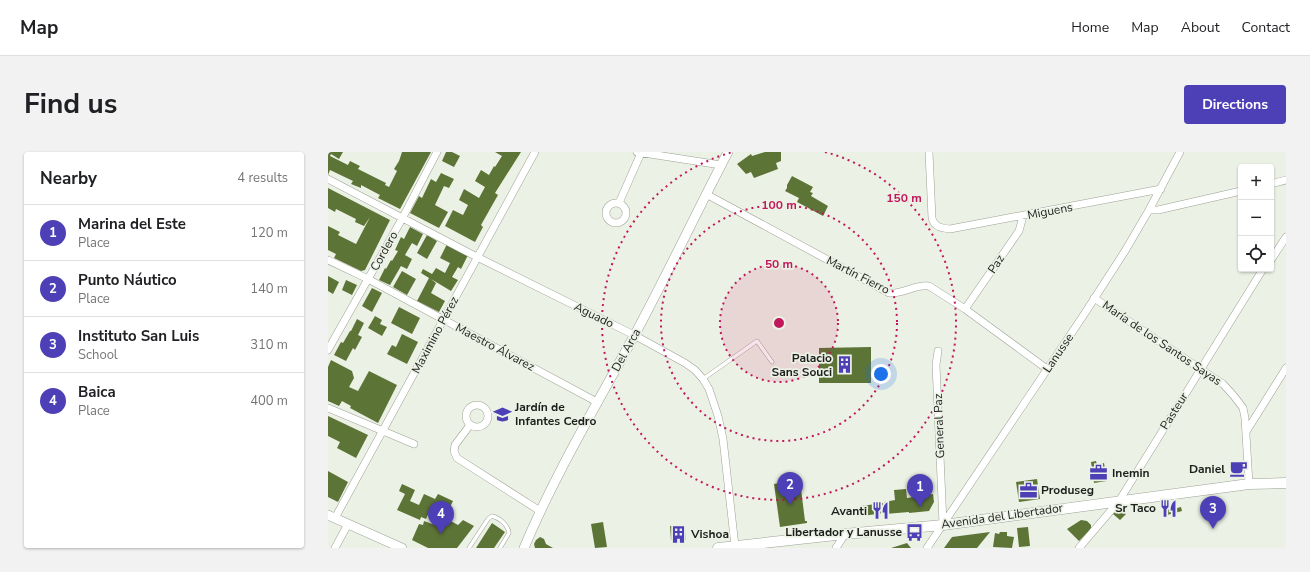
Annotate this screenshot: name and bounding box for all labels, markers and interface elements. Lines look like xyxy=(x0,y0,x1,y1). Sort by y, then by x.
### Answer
text: Map xyxy=(20,15,58,41)
text: Home xyxy=(1071,18,1109,37)
text: Map xyxy=(1131,18,1159,37)
text: About xyxy=(1181,18,1220,37)
text: Contact xyxy=(1242,18,1290,37)
text: Find us xyxy=(24,85,118,123)
button: Directions xyxy=(1184,85,1286,124)
map controls xyxy=(1238,164,1274,272)
button: + xyxy=(1238,164,1274,200)
text: Nearby xyxy=(40,167,97,190)
text: 4 results xyxy=(237,169,288,187)
text: 150 m xyxy=(886,190,922,206)
text: 100 m xyxy=(761,197,797,213)
street label: Miguens xyxy=(1026,199,1074,223)
button: − xyxy=(1238,200,1274,236)
text: Marina del Este xyxy=(78,214,186,234)
text: 1 xyxy=(49,224,57,242)
text: 120 m xyxy=(250,224,288,242)
street label: Cordero xyxy=(367,228,402,274)
text: Place xyxy=(78,234,110,252)
button: locate xyxy=(1238,236,1274,272)
street label: Paz xyxy=(984,251,1008,276)
street label: Martín Fierro xyxy=(824,252,893,298)
text: 50 m xyxy=(765,256,793,272)
text: Punto Náutico xyxy=(78,270,177,290)
text: 2 xyxy=(49,280,57,298)
text: 140 m xyxy=(250,280,288,298)
text: Place xyxy=(78,290,110,308)
street label: Maximino Pérez xyxy=(408,293,462,376)
street label: María de los Santos Sayas xyxy=(1099,297,1225,389)
street label: Aguado xyxy=(571,298,617,332)
centre of rings xyxy=(772,316,786,330)
street label: Maestro Álvarez xyxy=(453,319,538,375)
text: Instituto San Luis xyxy=(78,326,199,346)
street label: Del Arca xyxy=(608,326,644,374)
street label: Lanusse xyxy=(1039,330,1077,376)
text: 3 xyxy=(49,336,57,354)
text: 310 m xyxy=(250,336,288,354)
text: School xyxy=(78,346,118,364)
place label: Palacio Sans Souci xyxy=(772,350,832,380)
building icon: Palacio Sans Souci xyxy=(835,355,855,375)
your location xyxy=(871,364,891,384)
text: Baica xyxy=(78,382,116,402)
street label: Pasteur xyxy=(1156,389,1192,433)
text: 4 xyxy=(49,392,57,410)
text: 400 m xyxy=(250,392,288,410)
street label: General Paz xyxy=(930,393,948,459)
place label: Jardín de Infantes Cedro xyxy=(514,399,596,429)
text: Place xyxy=(78,402,110,420)
school or university icon: Jardín de Infantes Cedro xyxy=(492,404,512,424)
cafe icon: Daniel xyxy=(1228,459,1248,479)
place label: Daniel xyxy=(1189,461,1225,477)
office icon: Inemin xyxy=(1089,463,1109,483)
place label: Inemin xyxy=(1112,465,1150,481)
pin: 2 xyxy=(777,472,803,505)
pin: 1 xyxy=(907,474,933,507)
office icon: Produseg xyxy=(1018,480,1038,500)
place label: Produseg xyxy=(1041,482,1094,498)
pin: 3 xyxy=(1200,496,1226,529)
restaurant icon: Sr Taco xyxy=(1159,498,1179,518)
street label: Avenida del Libertador xyxy=(940,499,1065,532)
place label: Sr Taco xyxy=(1115,500,1156,516)
pin: 4 xyxy=(428,501,454,534)
restaurant icon: Avanti xyxy=(870,501,890,521)
place label: Avanti xyxy=(831,503,867,519)
bus stop icon: Libertador y Lanusse xyxy=(905,522,925,542)
building icon: Vishoa xyxy=(668,524,688,544)
place label: Libertador y Lanusse xyxy=(785,524,902,540)
place label: Vishoa xyxy=(690,526,729,542)

